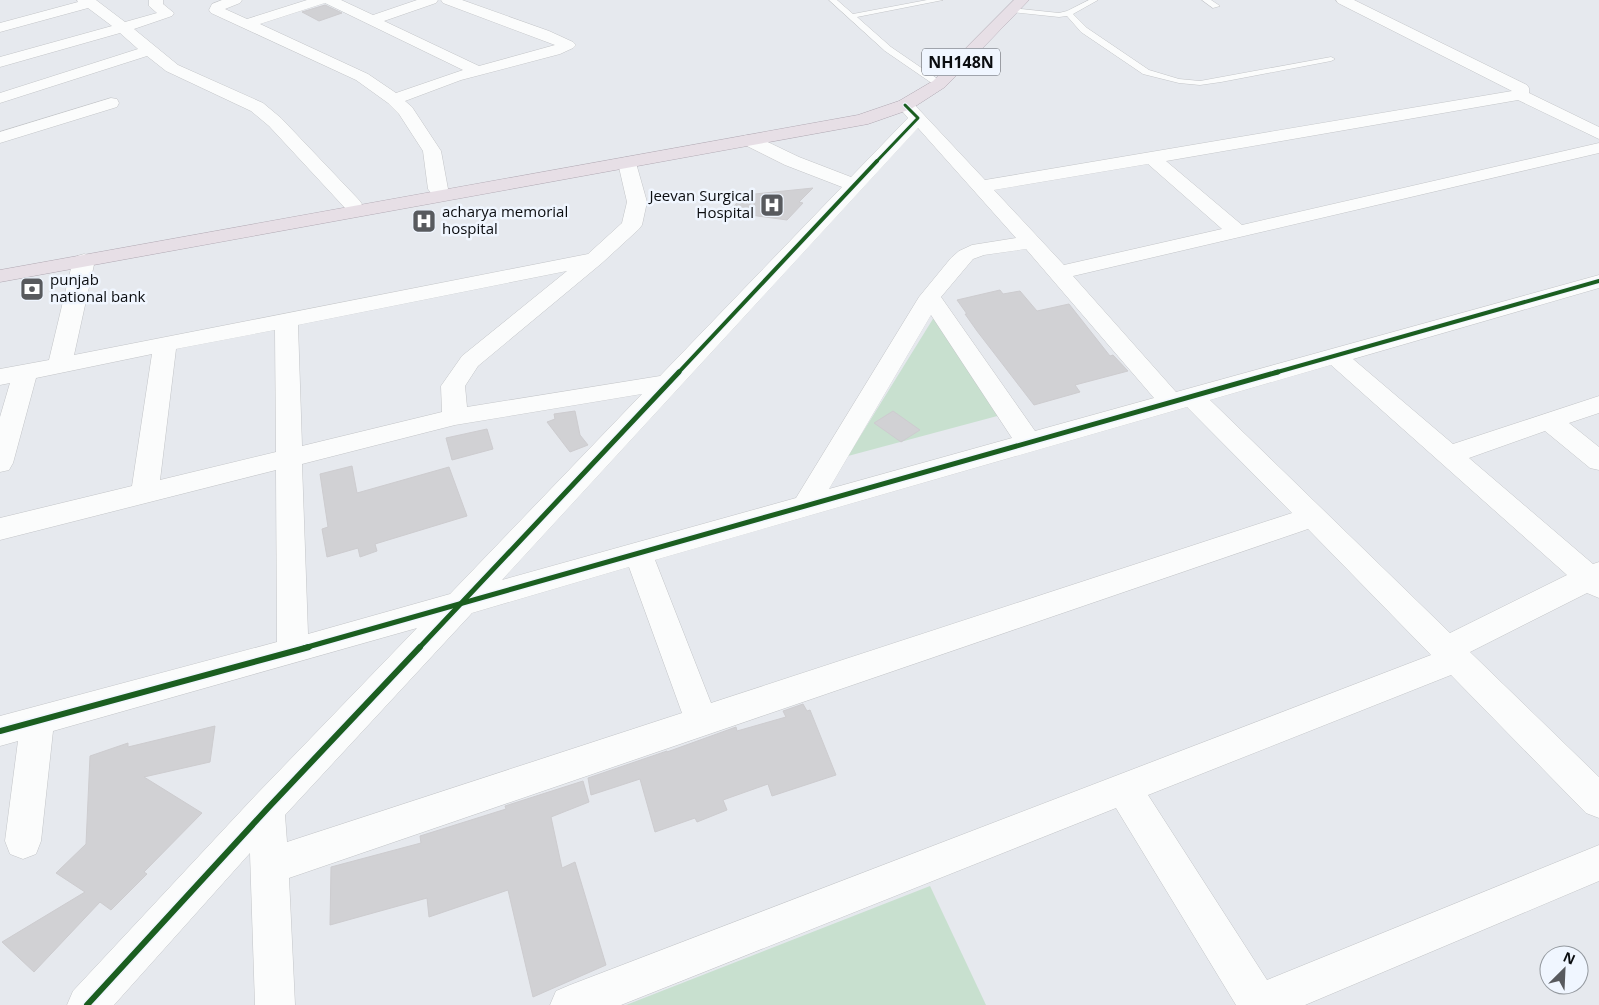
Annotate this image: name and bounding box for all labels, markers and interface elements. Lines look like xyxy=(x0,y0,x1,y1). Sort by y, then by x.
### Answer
road number: NH148N xyxy=(922,48,1000,76)
place label: Jeevan Surgical Hospital xyxy=(647,185,754,222)
hospital icon: Jeevan Surgical Hospital xyxy=(759,192,785,218)
place label: acharya memorial hospital xyxy=(442,201,568,238)
hospital icon: acharya memorial hospital xyxy=(411,208,437,234)
place label: punjab national bank xyxy=(50,269,146,306)
bank icon: punjab national bank xyxy=(19,276,45,302)
north arrow xyxy=(1539,945,1589,995)
text: N xyxy=(1560,947,1579,969)

